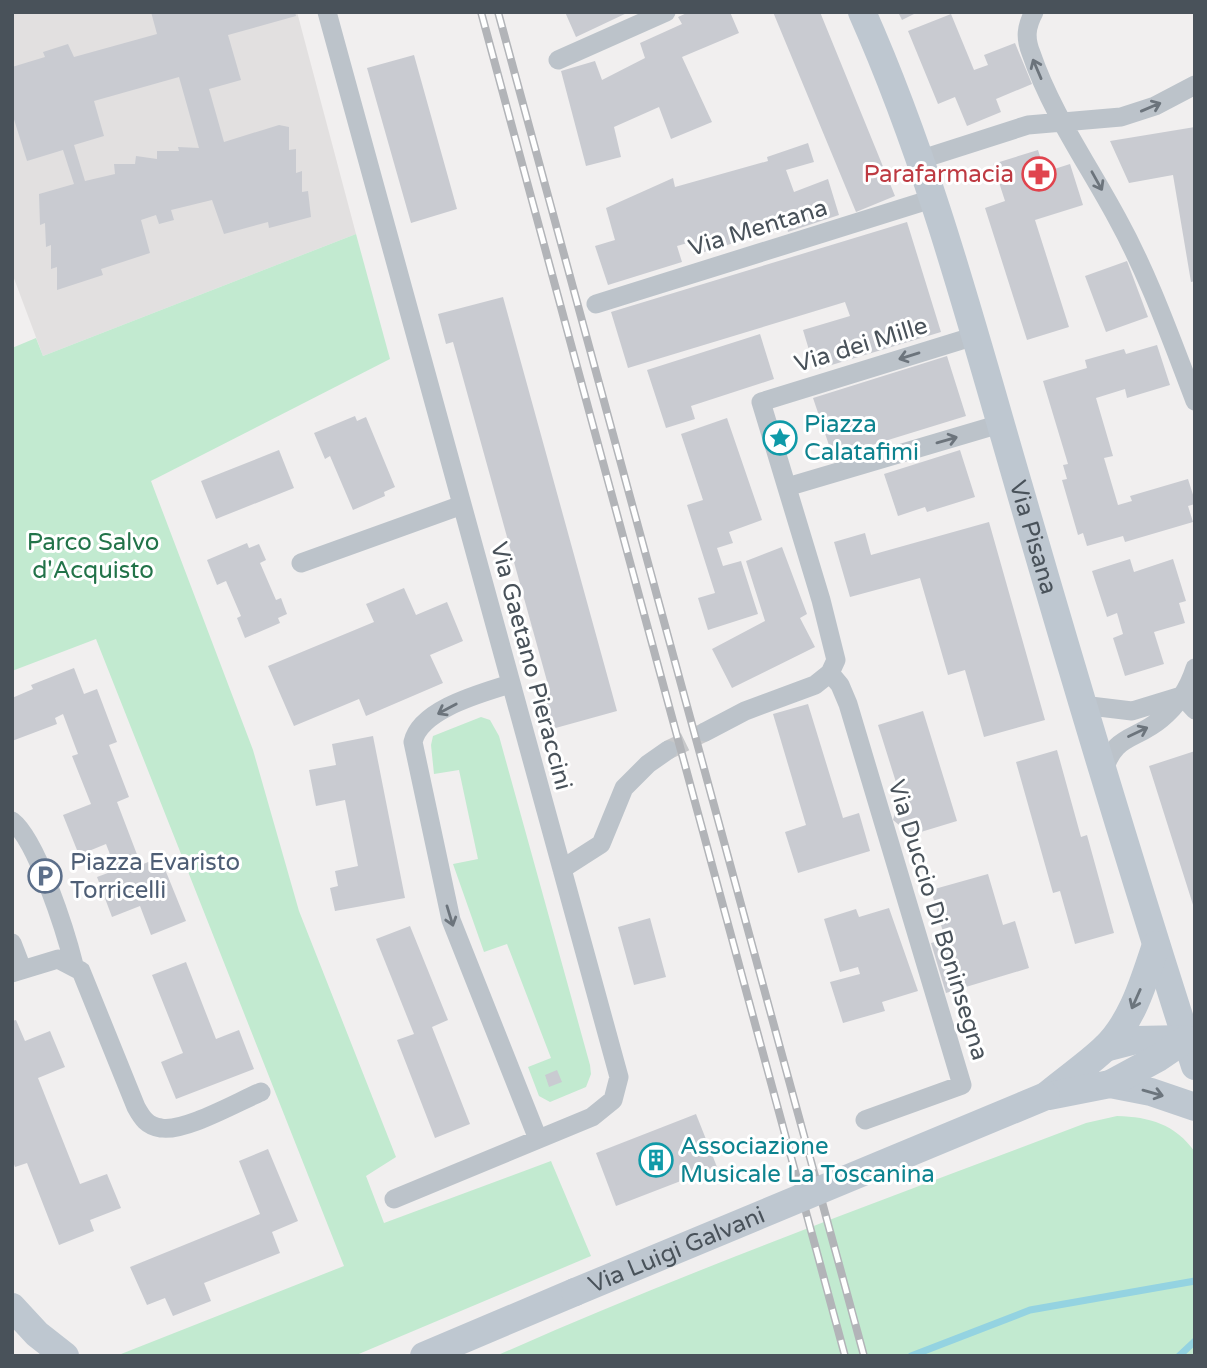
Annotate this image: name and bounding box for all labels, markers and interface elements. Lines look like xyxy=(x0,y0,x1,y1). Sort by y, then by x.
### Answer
one-way arrow xyxy=(1030,58,1043,80)
one-way arrow xyxy=(1140,100,1162,113)
pharmacy icon: Parafarmacia xyxy=(1020,155,1058,193)
place label: Parafarmacia xyxy=(863,160,1014,189)
one-way arrow xyxy=(1091,170,1104,191)
street label: Via Mentana xyxy=(685,193,831,263)
street label: Via dei Mille xyxy=(791,311,931,379)
one-way arrow xyxy=(899,351,921,363)
place label: Piazza Calatafimi xyxy=(804,410,919,467)
place icon: Piazza Calatafimi xyxy=(761,419,799,457)
one-way arrow xyxy=(935,433,958,446)
street label: Via Pisana xyxy=(1003,477,1064,598)
park label: Parco Salvo d'Acquisto xyxy=(27,528,159,585)
street label: Via Gaetano Pieraccini xyxy=(484,539,578,793)
one-way arrow xyxy=(437,702,458,716)
one-way arrow xyxy=(1127,725,1148,738)
street label: Via Duccio Di Boninsegna xyxy=(882,776,994,1064)
place label: Piazza Evaristo Torricelli xyxy=(70,848,240,905)
parking icon: Piazza Evaristo Torricelli xyxy=(26,857,64,895)
one-way arrow xyxy=(445,905,458,927)
one-way arrow xyxy=(1129,988,1142,1009)
one-way arrow xyxy=(1141,1087,1164,1100)
place label: Associazione Musicale La Toscanina xyxy=(680,1132,935,1189)
building icon: Associazione Musicale La Toscanina xyxy=(637,1141,675,1179)
street label: Via Luigi Galvani xyxy=(584,1200,769,1299)

